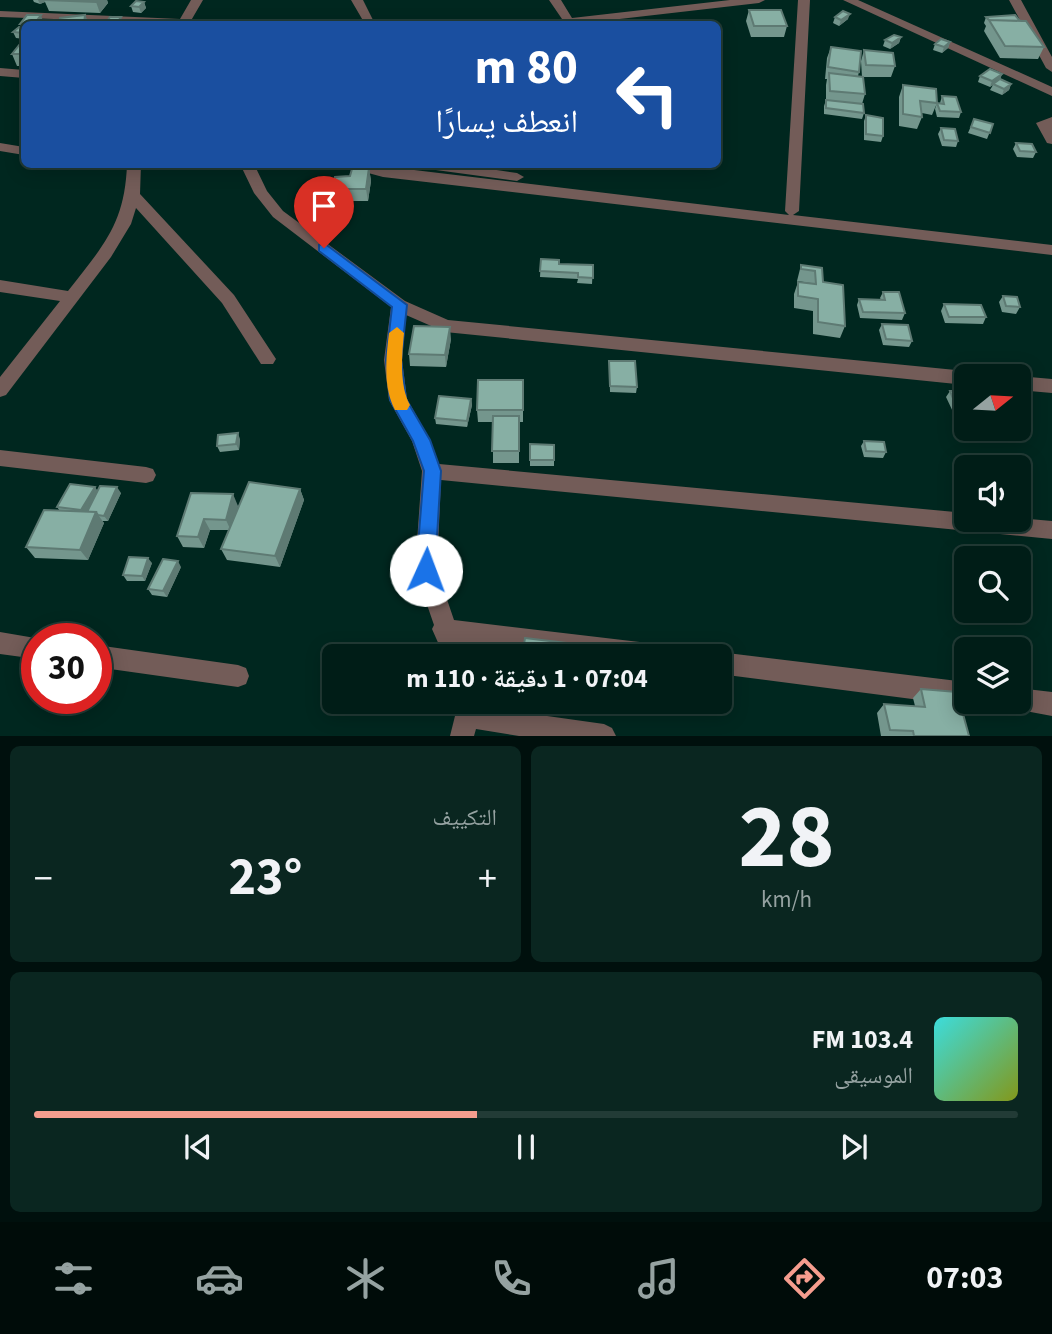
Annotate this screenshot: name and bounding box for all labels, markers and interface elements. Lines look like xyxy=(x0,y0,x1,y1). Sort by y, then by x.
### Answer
text: 80 m xyxy=(474,33,578,103)
icon: left xyxy=(602,49,693,140)
text: انعطف يسارًا xyxy=(435,99,578,145)
pin xyxy=(294,176,354,248)
icon: arrive xyxy=(305,187,343,225)
north arrow xyxy=(954,364,1031,441)
map controls xyxy=(954,364,1031,714)
button: sound xyxy=(954,455,1031,532)
position arrow xyxy=(389,533,463,607)
button: search xyxy=(954,546,1031,623)
speed limit sign: 30 xyxy=(21,623,112,714)
button: layers xyxy=(954,637,1031,714)
text: 07:04 · 1 دقيقة · 110 m xyxy=(406,660,648,697)
text: 28 xyxy=(738,773,835,902)
text: التكييف xyxy=(432,801,497,834)
text: 23° xyxy=(229,841,302,915)
text: − xyxy=(34,852,53,906)
text: + xyxy=(478,852,497,906)
text: km/h xyxy=(761,883,812,916)
text: 103.4 FM xyxy=(812,1021,913,1058)
text: الموسيقى xyxy=(834,1059,913,1092)
icon: previous xyxy=(179,1128,217,1166)
icon: pause xyxy=(507,1128,545,1166)
icon: next xyxy=(835,1128,873,1166)
icon: filters xyxy=(49,1254,98,1303)
icon: car xyxy=(195,1254,244,1303)
icon: climate xyxy=(341,1254,390,1303)
icon: phone xyxy=(487,1254,536,1303)
icon: music xyxy=(634,1254,683,1303)
icon: directions xyxy=(780,1254,829,1303)
text: 07:03 xyxy=(926,1255,1003,1301)

